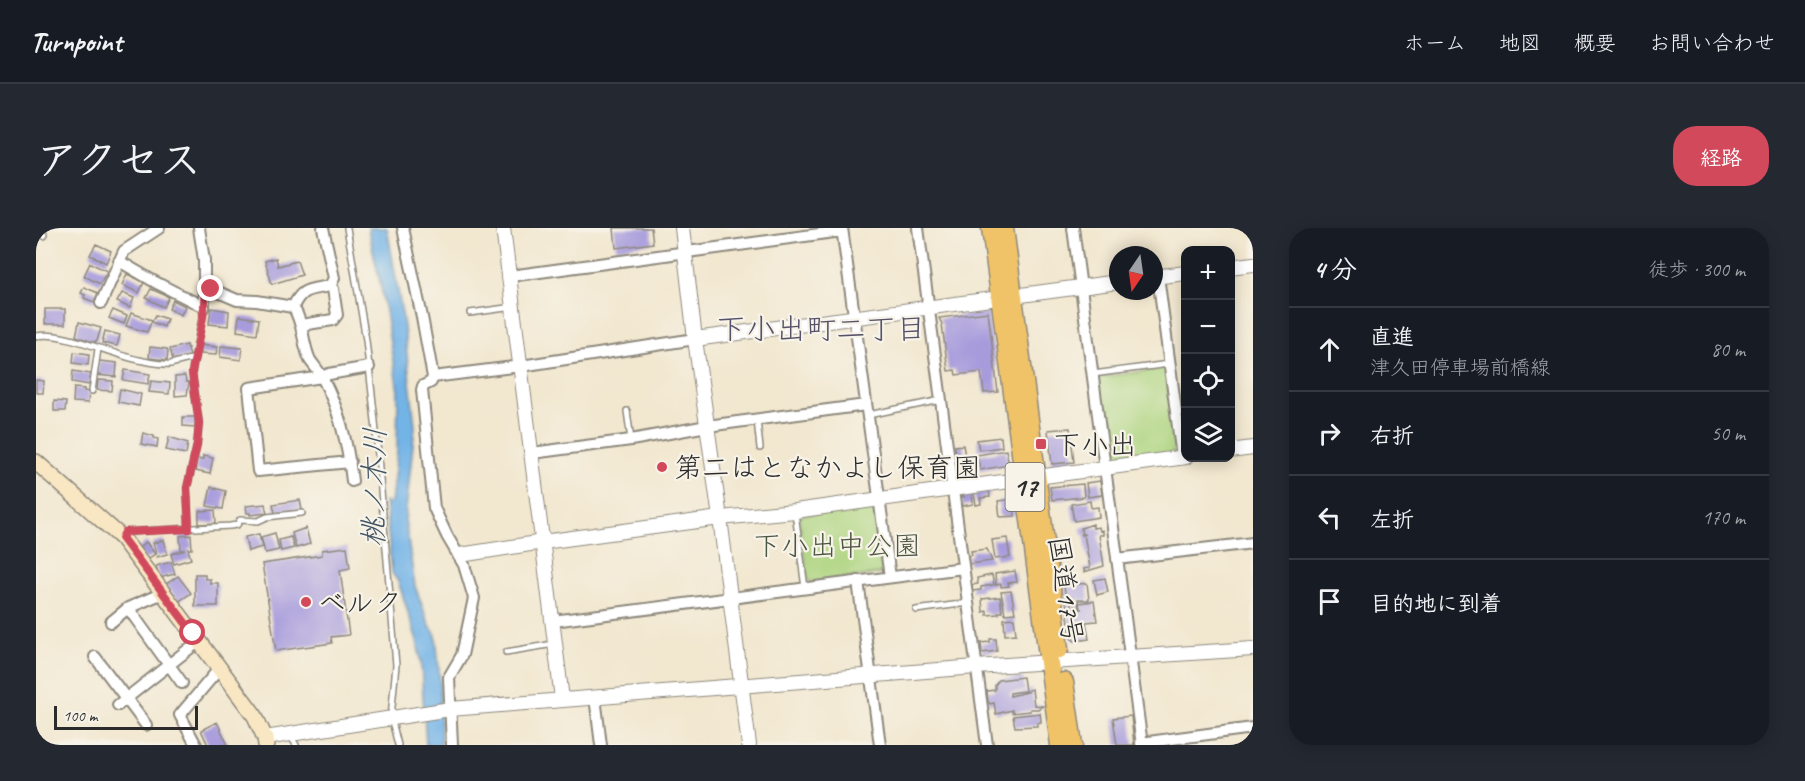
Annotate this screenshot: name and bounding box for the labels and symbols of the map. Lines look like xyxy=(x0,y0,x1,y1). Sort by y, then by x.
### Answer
north arrow xyxy=(1109,246,1163,300)
route end xyxy=(197,275,223,301)
district label: 下小出町二丁目 xyxy=(716,310,926,348)
water label: 桃ノ木川 xyxy=(354,427,394,547)
place label: 下小出 xyxy=(1053,427,1137,462)
marker: 下小出 xyxy=(1034,437,1048,451)
place label: 第二はとなかよし保育園 xyxy=(674,450,981,485)
marker: 第二はとなかよし保育園 xyxy=(655,460,669,474)
road number: 17 xyxy=(1006,463,1044,511)
park label: 下小出中公園 xyxy=(753,528,921,563)
street label: 国道17号 xyxy=(1041,533,1091,647)
place label: ベルク xyxy=(318,585,402,620)
marker: ベルク xyxy=(299,595,313,609)
route start xyxy=(179,619,205,645)
scale bar xyxy=(54,703,198,730)

